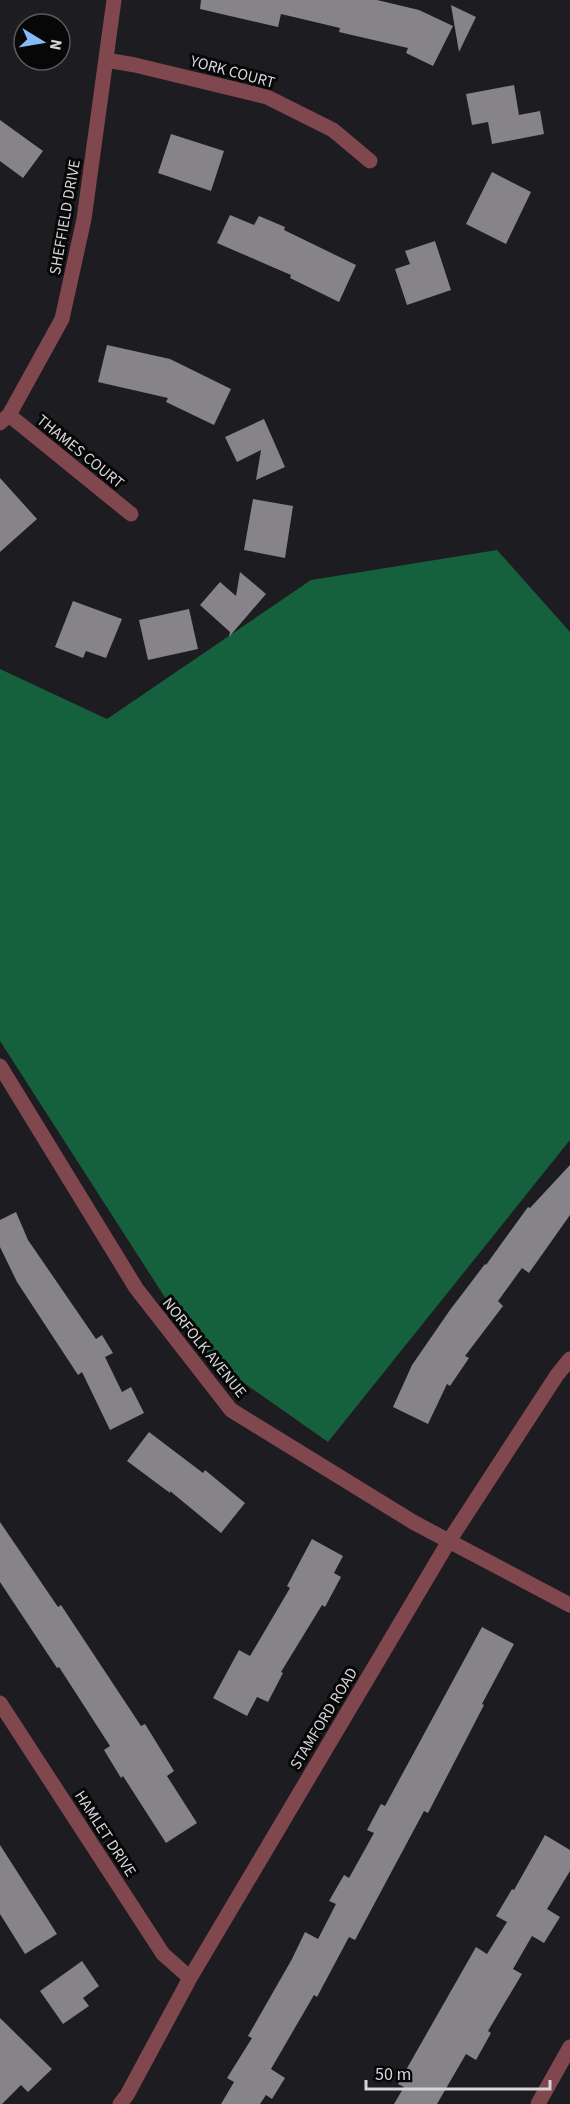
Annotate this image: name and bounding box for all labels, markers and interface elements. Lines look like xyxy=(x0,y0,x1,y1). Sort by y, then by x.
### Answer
north arrow xyxy=(12,12,72,72)
text: N xyxy=(44,37,68,52)
street label: YORK COURT xyxy=(187,50,278,94)
street label: SHEFFIELD DRIVE xyxy=(44,158,86,276)
street label: THAMES COURT xyxy=(32,410,129,494)
street label: NORFOLK AVENUE xyxy=(157,1293,251,1402)
street label: STAMFORD ROAD xyxy=(285,1663,363,1774)
street label: HAMLET DRIVE xyxy=(69,1786,141,1881)
scale bar xyxy=(366,2053,550,2091)
text: 50 m xyxy=(375,2062,411,2087)

